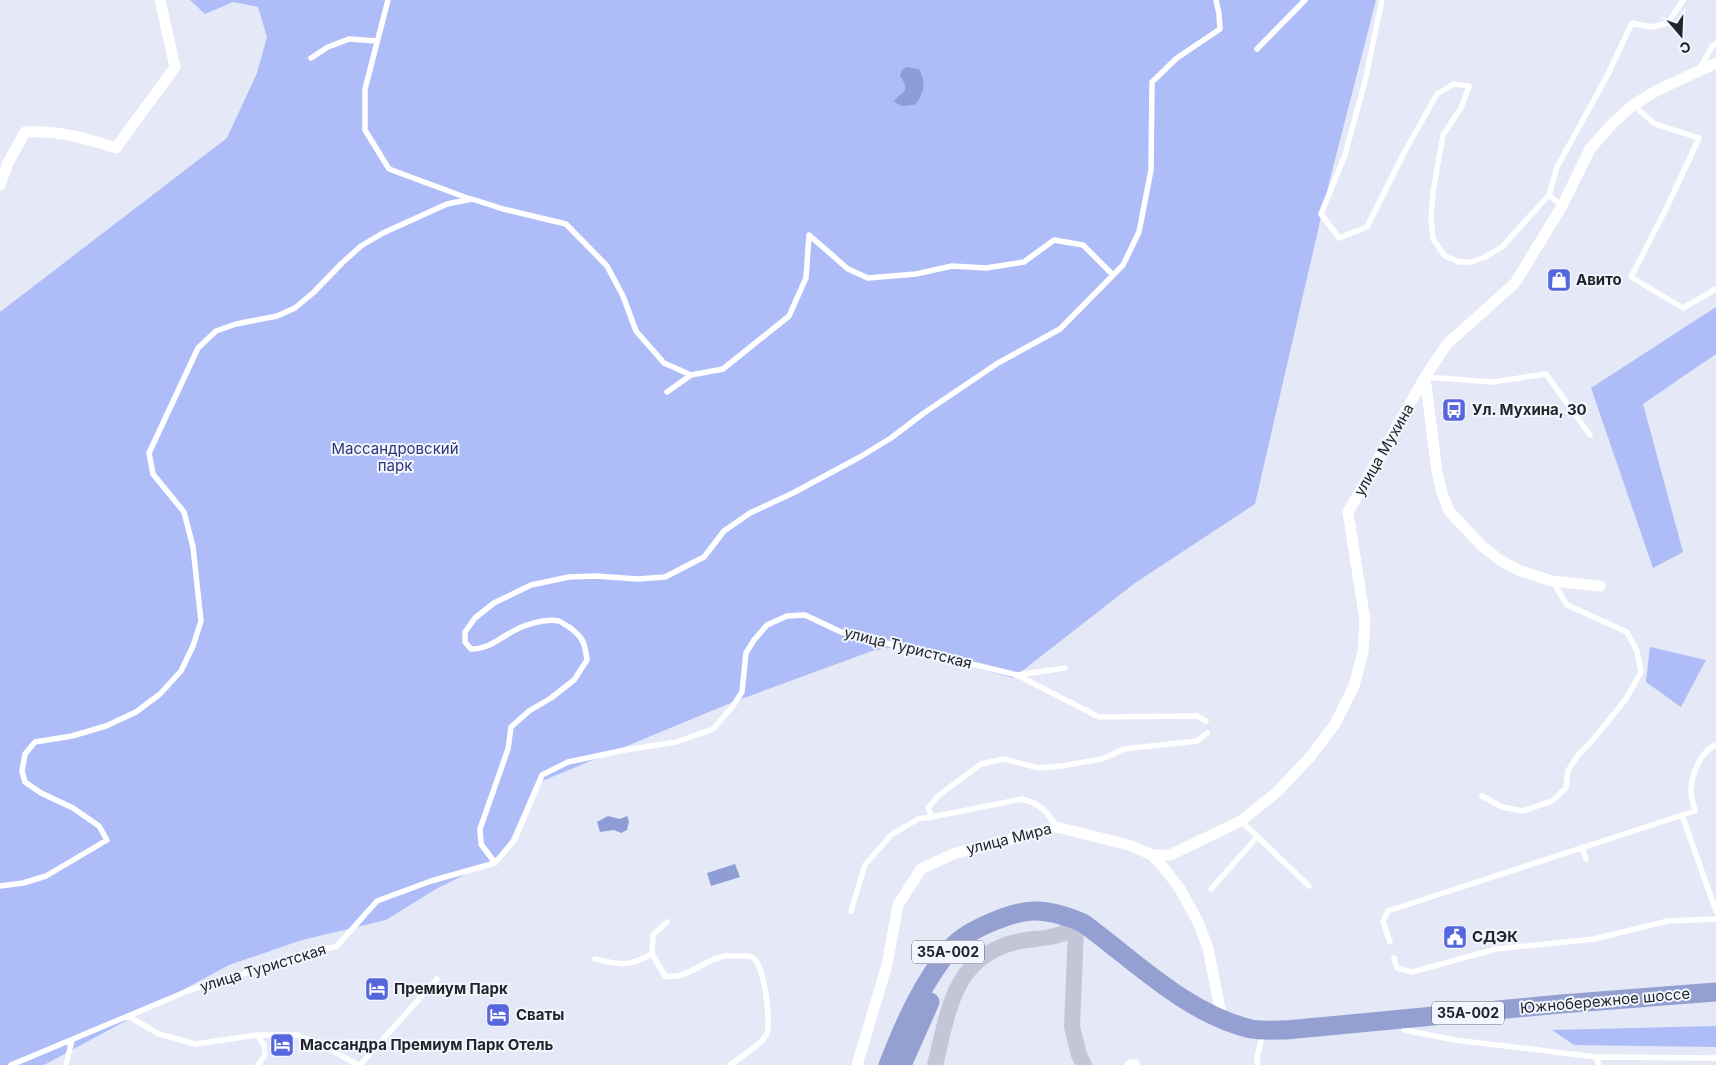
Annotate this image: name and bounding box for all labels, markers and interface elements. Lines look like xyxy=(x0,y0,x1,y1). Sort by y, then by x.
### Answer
north arrow xyxy=(1656,10,1706,60)
text: С xyxy=(1678,38,1693,57)
shop icon: Авито xyxy=(1546,267,1572,293)
place label: Авито xyxy=(1576,270,1622,289)
bus stop icon: Ул. Мухина, 30 xyxy=(1441,397,1467,423)
street label: улица Мухина xyxy=(1350,400,1418,499)
place label: Ул. Мухина, 30 xyxy=(1472,400,1587,419)
park label: Массандровский парк xyxy=(331,439,459,475)
street label: улица Туристская xyxy=(842,622,974,673)
street label: улица Мира xyxy=(964,819,1053,858)
public building icon: СДЭК xyxy=(1442,924,1468,950)
place label: СДЭК xyxy=(1472,927,1518,946)
street label: улица Туристская xyxy=(198,939,328,996)
road number: 35А-002 xyxy=(912,940,984,964)
hotel icon: Премиум Парк xyxy=(364,976,390,1002)
place label: Премиум Парк xyxy=(394,979,508,998)
street label: Южнобережное шоссе xyxy=(1519,984,1691,1017)
road number: 35А-002 xyxy=(1432,1001,1504,1024)
hotel icon: Сваты xyxy=(485,1002,511,1028)
place label: Сваты xyxy=(516,1005,564,1024)
hotel icon: Массандра Премиум Парк Отель xyxy=(269,1032,295,1058)
place label: Массандра Премиум Парк Отель xyxy=(300,1035,554,1054)

